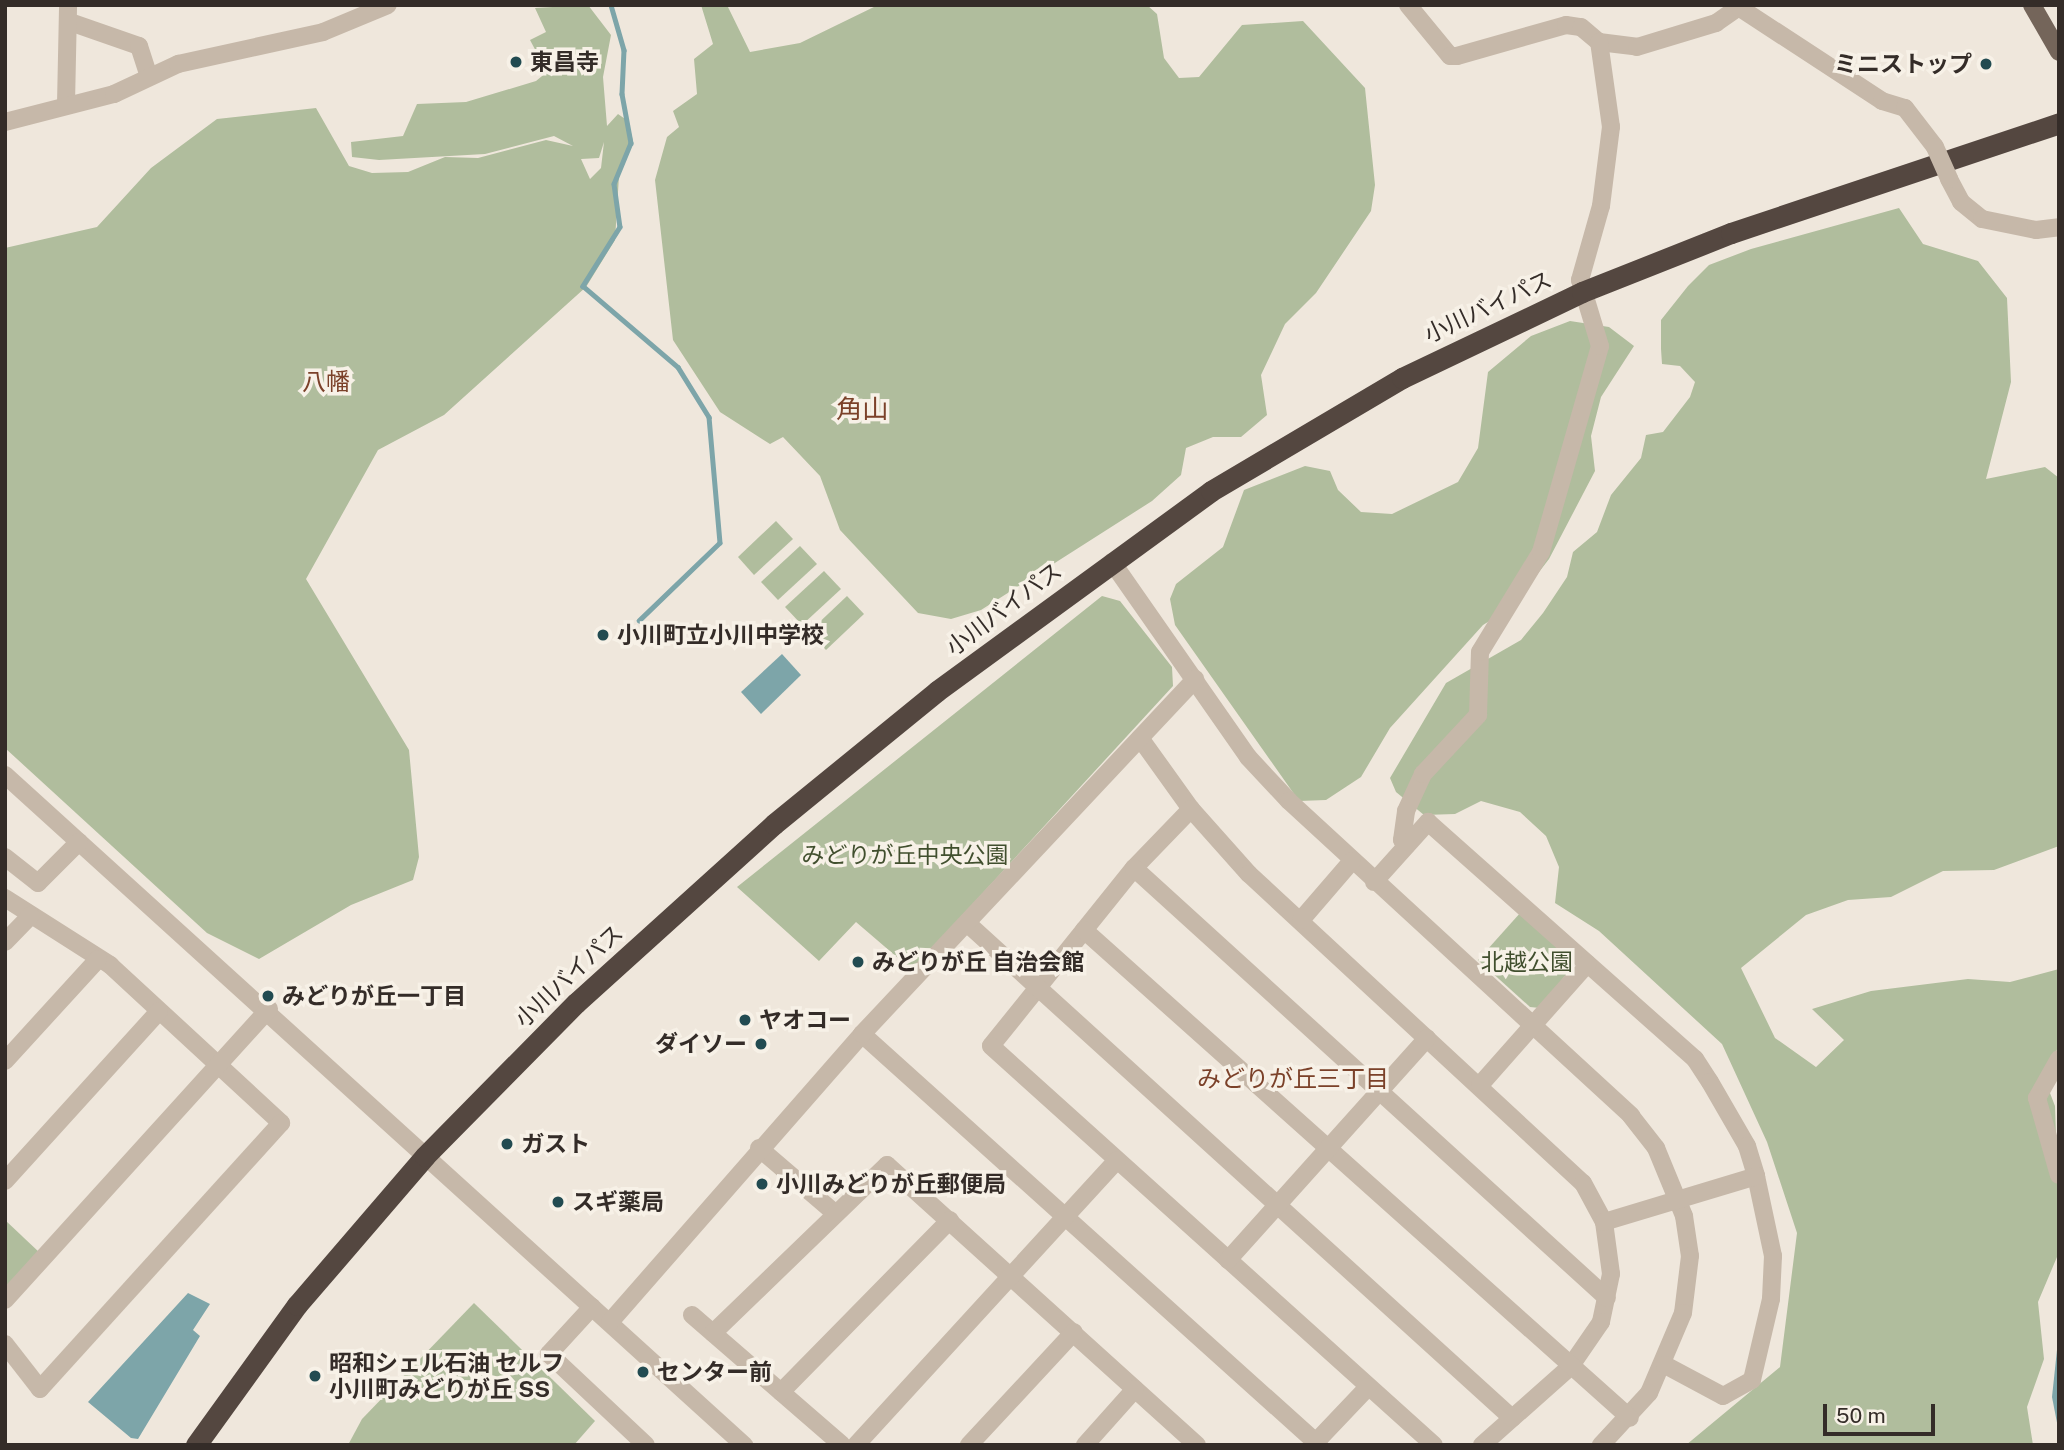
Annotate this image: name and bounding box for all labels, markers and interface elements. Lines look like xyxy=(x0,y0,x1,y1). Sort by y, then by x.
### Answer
place label: 東昌寺 xyxy=(530,48,599,76)
place label: ミニストップ xyxy=(1834,50,1972,78)
marker: 東昌寺 xyxy=(508,54,524,70)
marker: ミニストップ xyxy=(1978,56,1994,72)
street label: 小川バイパス xyxy=(1420,265,1556,349)
district label: 八幡 xyxy=(302,368,350,396)
district label: 角山 xyxy=(836,393,888,425)
street label: 小川バイパス xyxy=(941,556,1067,662)
place label: 小川町立小川中学校 xyxy=(617,621,824,649)
marker: 小川町立小川中学校 xyxy=(595,627,611,643)
park label: みどりが丘中央公園 xyxy=(802,841,1008,869)
street label: 小川バイパス xyxy=(509,919,629,1033)
place label: みどりが丘 自治会館 xyxy=(872,948,1084,976)
park label: 北越公園 xyxy=(1481,948,1573,976)
marker: みどりが丘 自治会館 xyxy=(850,954,866,970)
place label: みどりが丘一丁目 xyxy=(282,982,466,1010)
marker: みどりが丘一丁目 xyxy=(260,988,276,1004)
place label: ヤオコー xyxy=(759,1006,851,1034)
marker: ヤオコー xyxy=(737,1012,753,1028)
place label: ダイソー xyxy=(655,1030,747,1058)
marker: ダイソー xyxy=(753,1036,769,1052)
district label: みどりが丘三丁目 xyxy=(1197,1065,1389,1093)
place label: ガスト xyxy=(521,1130,590,1158)
marker: ガスト xyxy=(499,1136,515,1152)
place label: 小川みどりが丘郵便局 xyxy=(776,1170,1006,1198)
marker: 小川みどりが丘郵便局 xyxy=(754,1176,770,1192)
place label: スギ薬局 xyxy=(572,1188,664,1216)
marker: スギ薬局 xyxy=(550,1194,566,1210)
place label: 昭和シェル石油 セルフ 小川町みどりが丘 SS xyxy=(329,1349,564,1403)
place label: センター前 xyxy=(657,1358,772,1386)
marker: センター前 xyxy=(635,1364,651,1380)
marker: 昭和シェル石油 セルフ 小川町みどりが丘 SS xyxy=(307,1368,323,1384)
scale bar xyxy=(1826,1390,1938,1434)
text: 50 m xyxy=(1836,1403,1886,1428)

